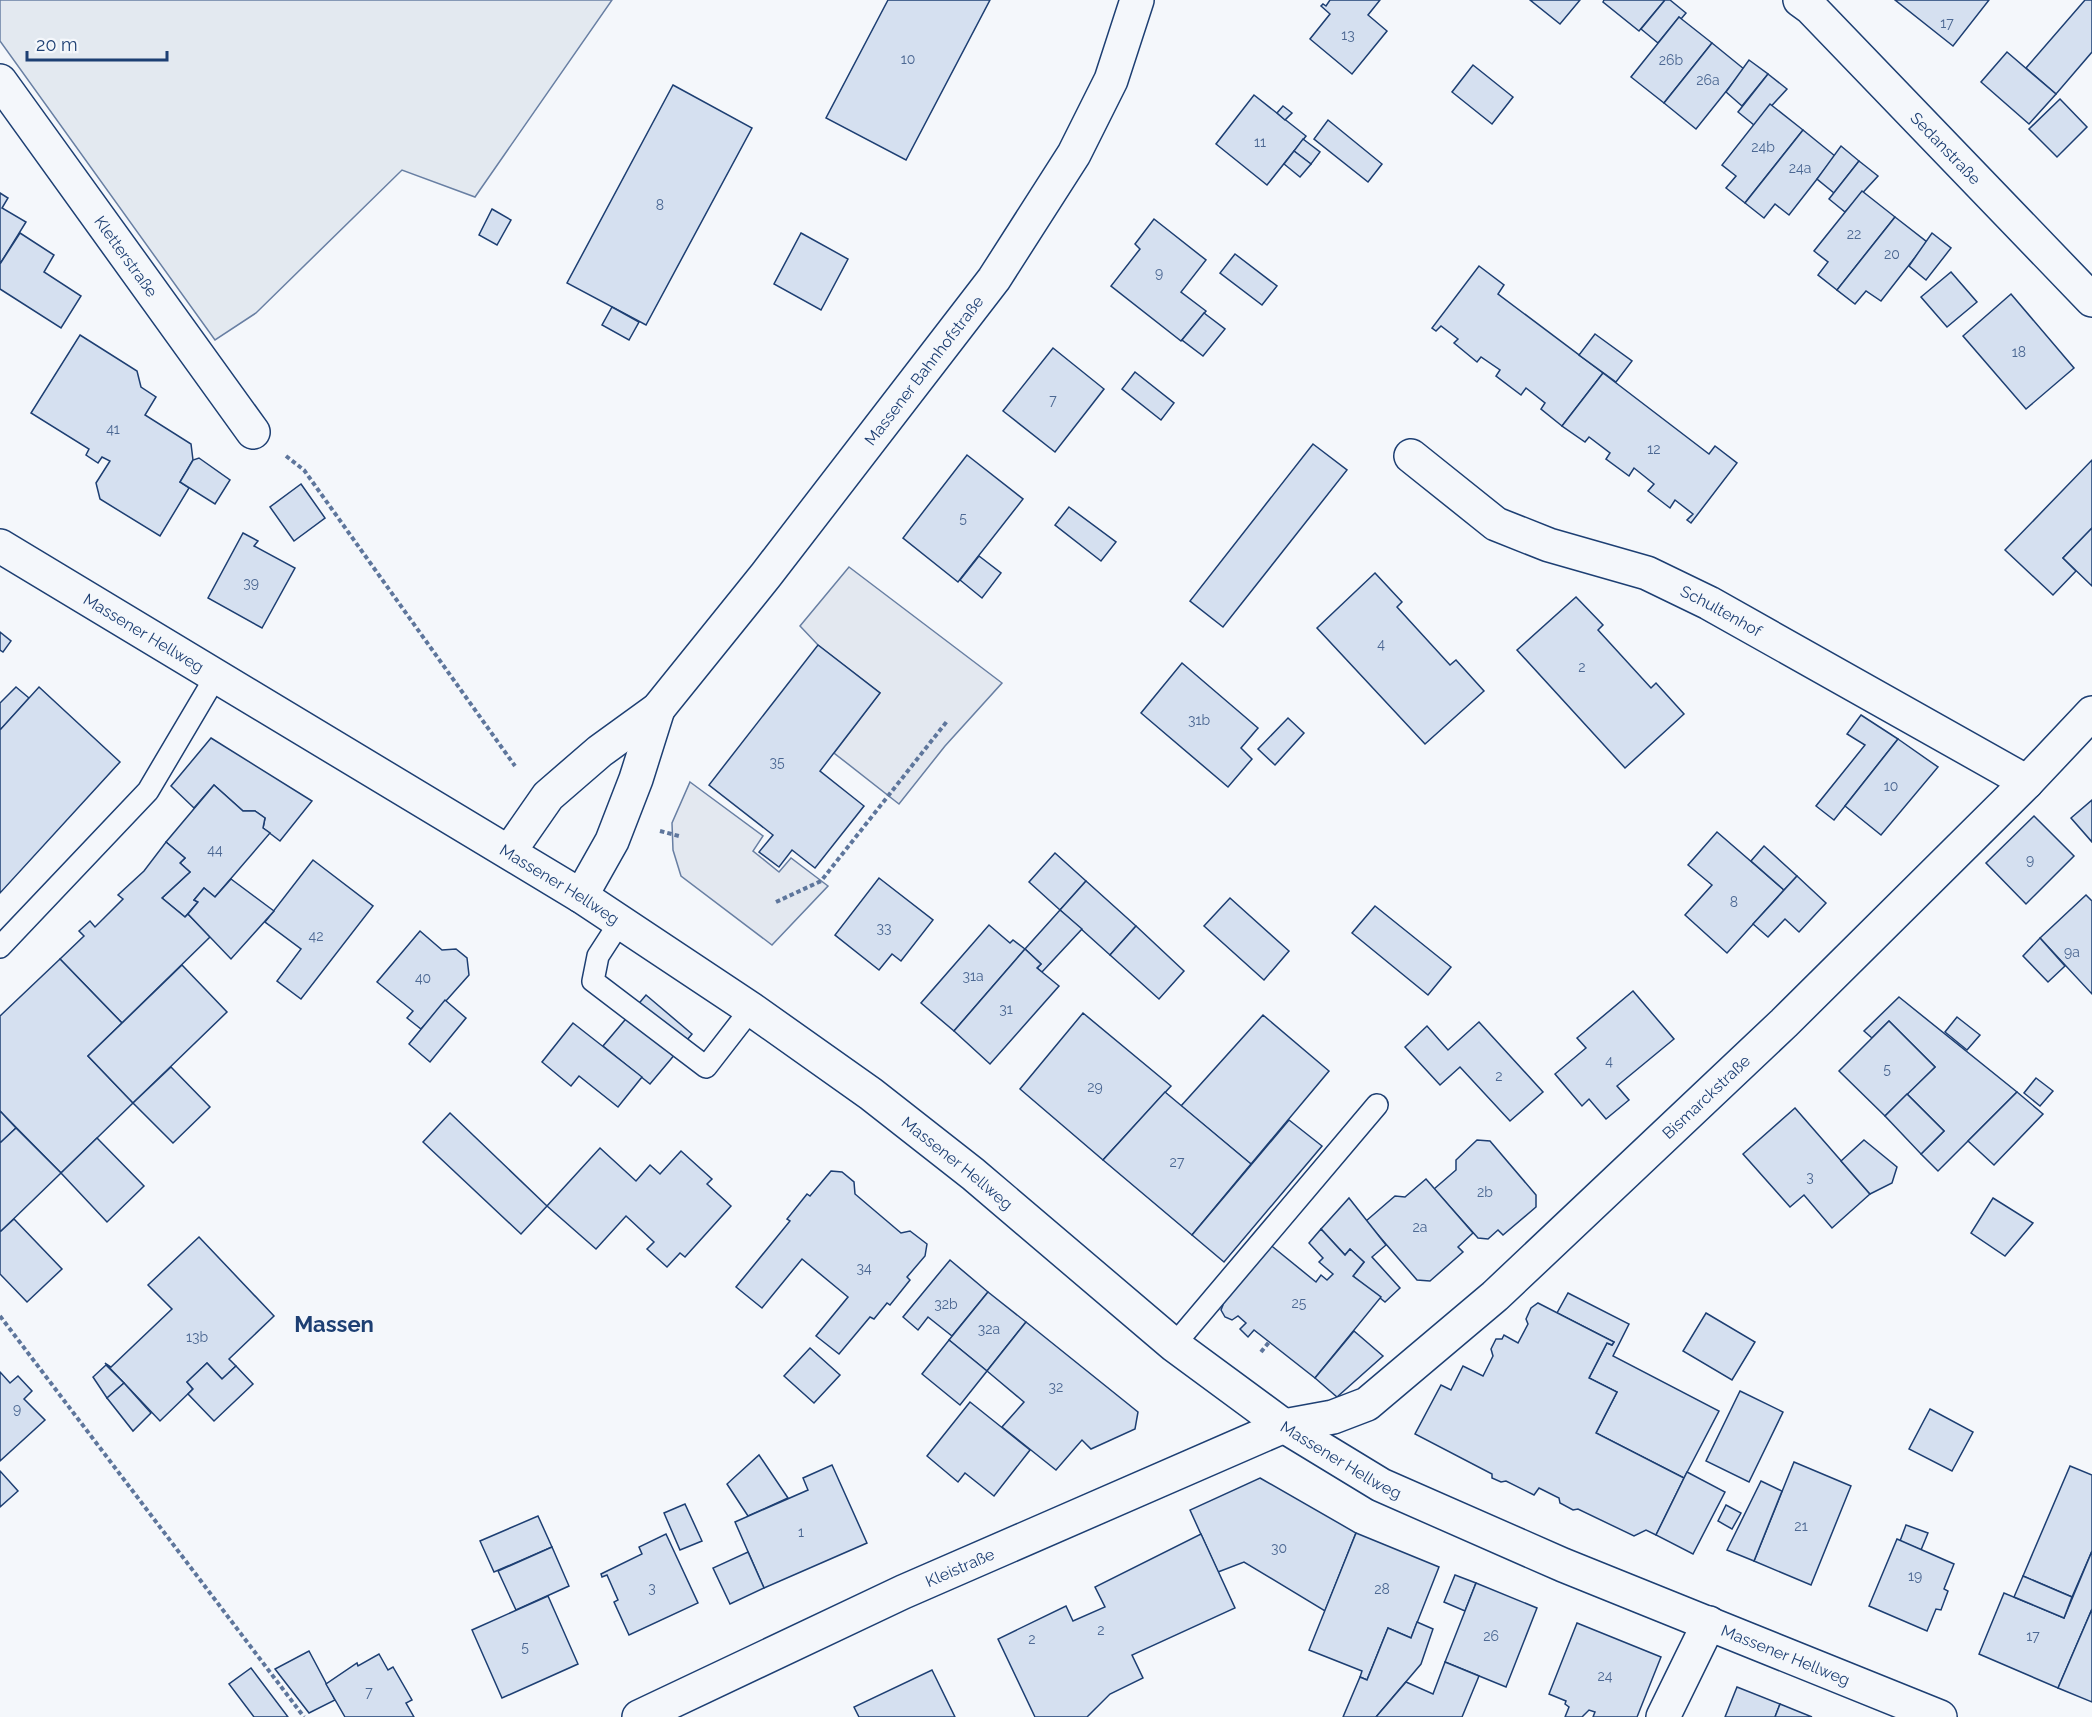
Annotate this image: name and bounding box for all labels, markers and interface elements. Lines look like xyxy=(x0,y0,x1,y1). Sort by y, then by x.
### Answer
house number: 17 xyxy=(1940,15,1954,31)
scale bar xyxy=(27,24,166,62)
house number: 13 xyxy=(1341,27,1355,43)
text: 20 m xyxy=(36,34,78,55)
house number: 10 xyxy=(901,51,915,67)
house number: 26b xyxy=(1659,52,1684,68)
house number: 26a xyxy=(1696,72,1720,88)
street label: Sedanstraße xyxy=(1907,108,1985,188)
house number: 11 xyxy=(1254,134,1266,150)
house number: 24b xyxy=(1751,139,1775,155)
house number: 24a xyxy=(1789,160,1811,176)
house number: 8 xyxy=(656,197,664,213)
street label: Kletterstraße xyxy=(91,212,162,300)
house number: 22 xyxy=(1847,226,1861,242)
house number: 20 xyxy=(1884,246,1900,262)
house number: 9 xyxy=(1155,265,1163,281)
street label: Massener Bahnhofstraße xyxy=(860,292,987,449)
house number: 18 xyxy=(2012,344,2026,360)
house number: 7 xyxy=(1049,392,1057,408)
house number: 41 xyxy=(106,421,120,437)
house number: 12 xyxy=(1647,441,1661,457)
house number: 5 xyxy=(959,510,967,526)
house number: 39 xyxy=(243,575,259,591)
street label: Schultenhof xyxy=(1677,581,1766,641)
street label: Massener Hellweg xyxy=(80,589,208,676)
house number: 4 xyxy=(1377,636,1385,652)
house number: 2 xyxy=(1578,659,1586,675)
house number: 31b xyxy=(1188,712,1210,728)
house number: 35 xyxy=(769,754,785,770)
house number: 10 xyxy=(1884,778,1898,794)
street label: Massener Hellweg xyxy=(497,840,623,928)
house number: 44 xyxy=(207,842,223,858)
house number: 9 xyxy=(2026,852,2034,868)
house number: 8 xyxy=(1730,894,1738,910)
house number: 33 xyxy=(877,920,891,936)
house number: 42 xyxy=(309,928,323,944)
house number: 9a xyxy=(2064,944,2080,960)
house number: 31a xyxy=(962,968,984,984)
house number: 40 xyxy=(415,970,431,986)
house number: 31 xyxy=(999,1001,1013,1017)
street label: Bismarckstraße xyxy=(1658,1051,1754,1143)
house number: 4 xyxy=(1605,1053,1613,1069)
house number: 5 xyxy=(1883,1061,1891,1077)
house number: 2 xyxy=(1495,1068,1503,1084)
house number: 29 xyxy=(1087,1079,1103,1095)
street label: Massener Hellweg xyxy=(898,1112,1017,1213)
house number: 27 xyxy=(1170,1154,1185,1170)
house number: 3 xyxy=(1806,1169,1814,1185)
house number: 2b xyxy=(1477,1184,1493,1200)
house number: 2a xyxy=(1413,1219,1427,1235)
house number: 34 xyxy=(856,1260,872,1276)
house number: 25 xyxy=(1292,1295,1307,1311)
house number: 32b xyxy=(934,1296,958,1312)
district label: Massen xyxy=(294,1311,374,1337)
house number: 32a xyxy=(978,1321,1000,1337)
house number: 13b xyxy=(186,1329,208,1345)
house number: 32 xyxy=(1049,1379,1063,1395)
house number: 9 xyxy=(13,1401,21,1417)
street label: Massener Hellweg xyxy=(1277,1417,1404,1502)
house number: 21 xyxy=(1794,1518,1808,1534)
house number: 1 xyxy=(798,1524,804,1540)
house number: 30 xyxy=(1271,1540,1287,1556)
street label: Kleistraße xyxy=(922,1544,997,1591)
house number: 19 xyxy=(1908,1568,1922,1584)
house number: 3 xyxy=(648,1580,656,1596)
house number: 28 xyxy=(1374,1581,1390,1597)
street label: Massener Hellweg xyxy=(1718,1620,1853,1689)
house number: 2 xyxy=(1097,1622,1105,1638)
house number: 26 xyxy=(1483,1628,1499,1644)
house number: 17 xyxy=(2026,1628,2040,1644)
house number: 2 xyxy=(1028,1631,1036,1647)
house number: 5 xyxy=(521,1639,529,1655)
house number: 24 xyxy=(1598,1668,1613,1684)
house number: 7 xyxy=(365,1684,373,1700)

